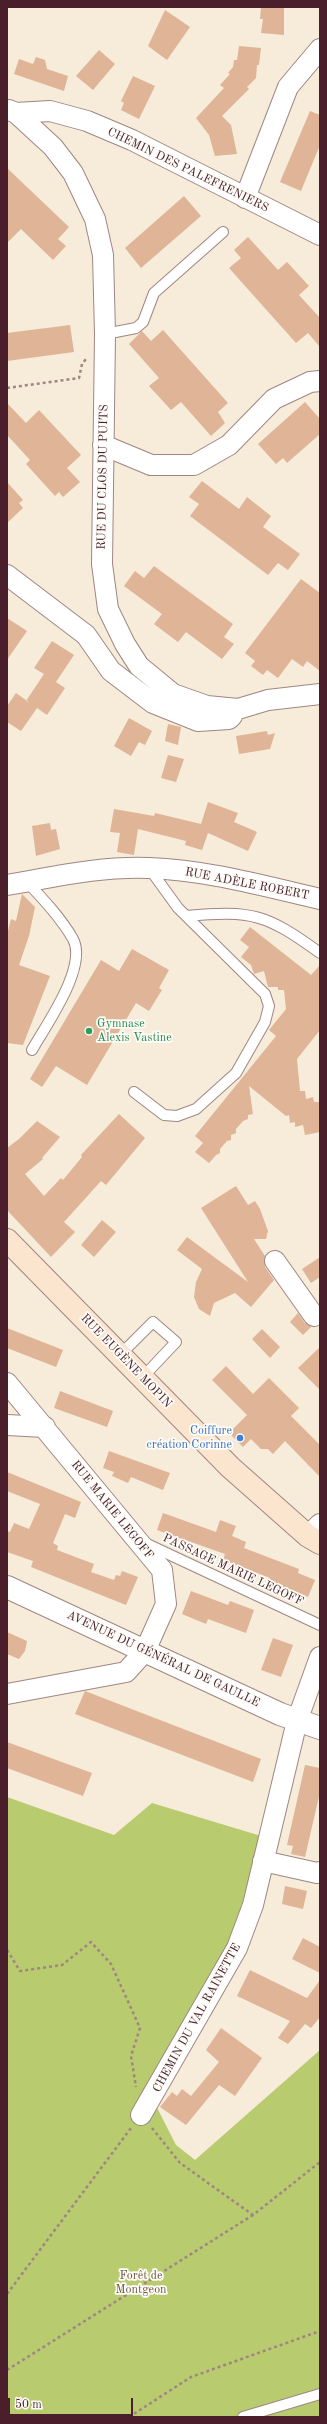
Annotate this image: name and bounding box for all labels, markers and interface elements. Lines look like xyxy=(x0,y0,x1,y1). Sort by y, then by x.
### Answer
street label: CHEMIN DES PALEFRENIERS xyxy=(105,125,271,215)
street label: RUE DU CLOS DU PUITS xyxy=(95,404,111,550)
street label: RUE ADÈLE ROBERT xyxy=(184,865,310,903)
place label: Gymnase Alexis Vastine xyxy=(97,1017,172,1045)
marker: Gymnase Alexis Vastine xyxy=(84,1026,94,1036)
street label: RUE EUGÈNE MOPIN xyxy=(77,1311,175,1411)
place label: Coiffure création Corinne xyxy=(147,1424,232,1452)
marker: Coiffure création Corinne xyxy=(235,1433,245,1443)
street label: RUE MARIE LEGOFF xyxy=(68,1458,156,1562)
street label: PASSAGE MARIE LEGOFF xyxy=(160,1531,306,1609)
street label: AVENUE DU GÉNÉRAL DE GAULLE xyxy=(64,1608,262,1710)
street label: CHEMIN DU VAL RAINETTE xyxy=(150,1941,244,2095)
park label: Forêt de Montgeon xyxy=(115,2269,167,2297)
scale bar xyxy=(10,2390,135,2416)
text: 50 m xyxy=(15,2399,42,2411)

